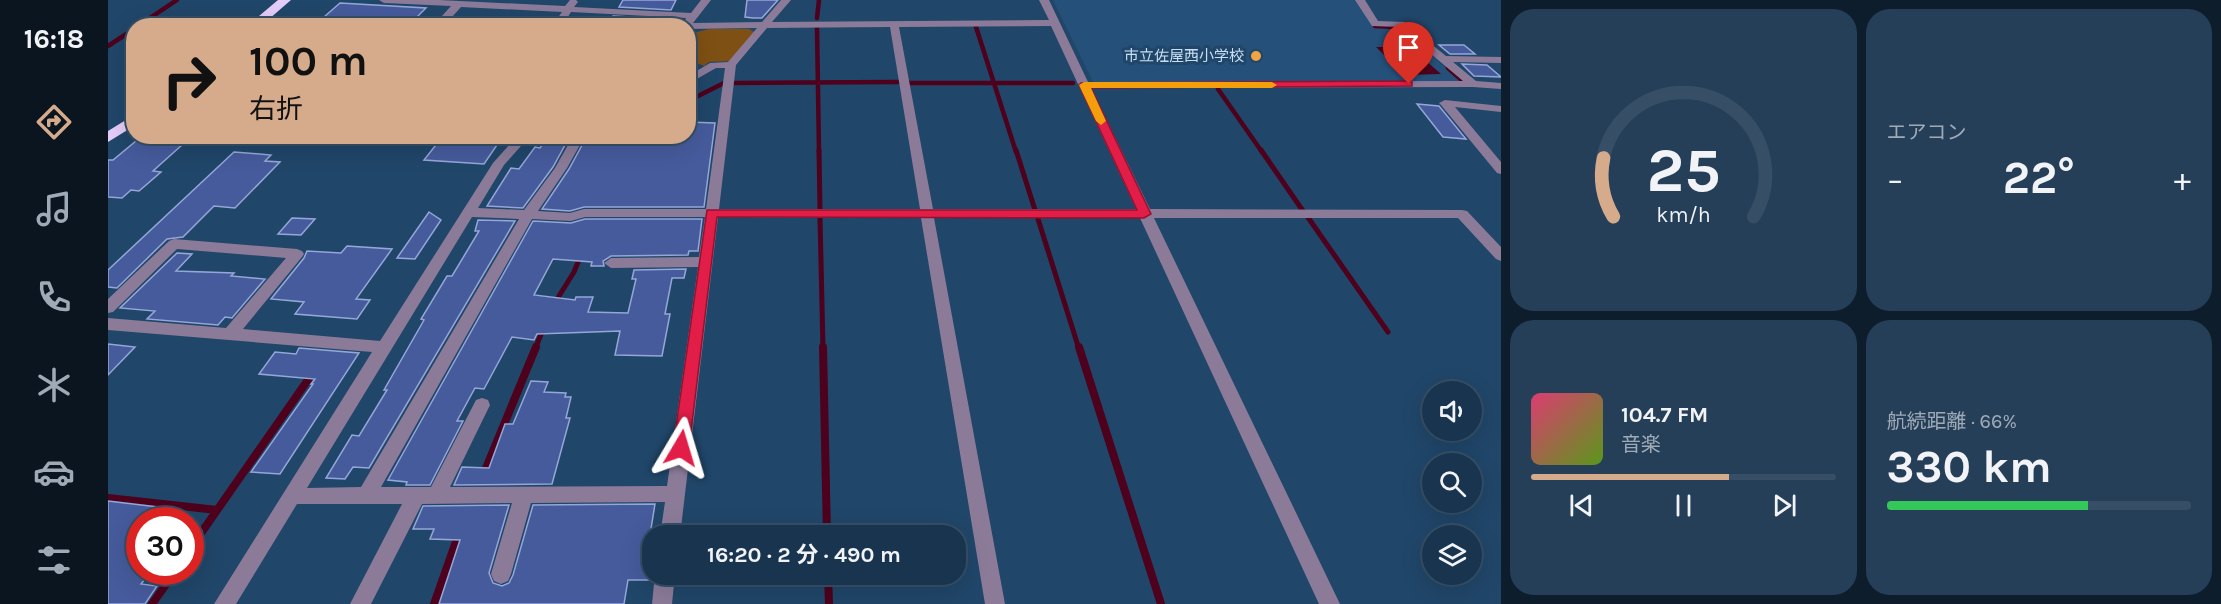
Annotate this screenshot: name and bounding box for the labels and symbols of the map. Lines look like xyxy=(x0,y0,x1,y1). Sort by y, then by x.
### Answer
pin xyxy=(1383,22,1434,84)
place label: 市立佐屋西小学校 xyxy=(1124,47,1244,65)
marker: 市立佐屋西小学校 xyxy=(1249,49,1263,63)
position arrow xyxy=(649,416,713,480)
speed limit sign: 30 xyxy=(126,507,204,585)

